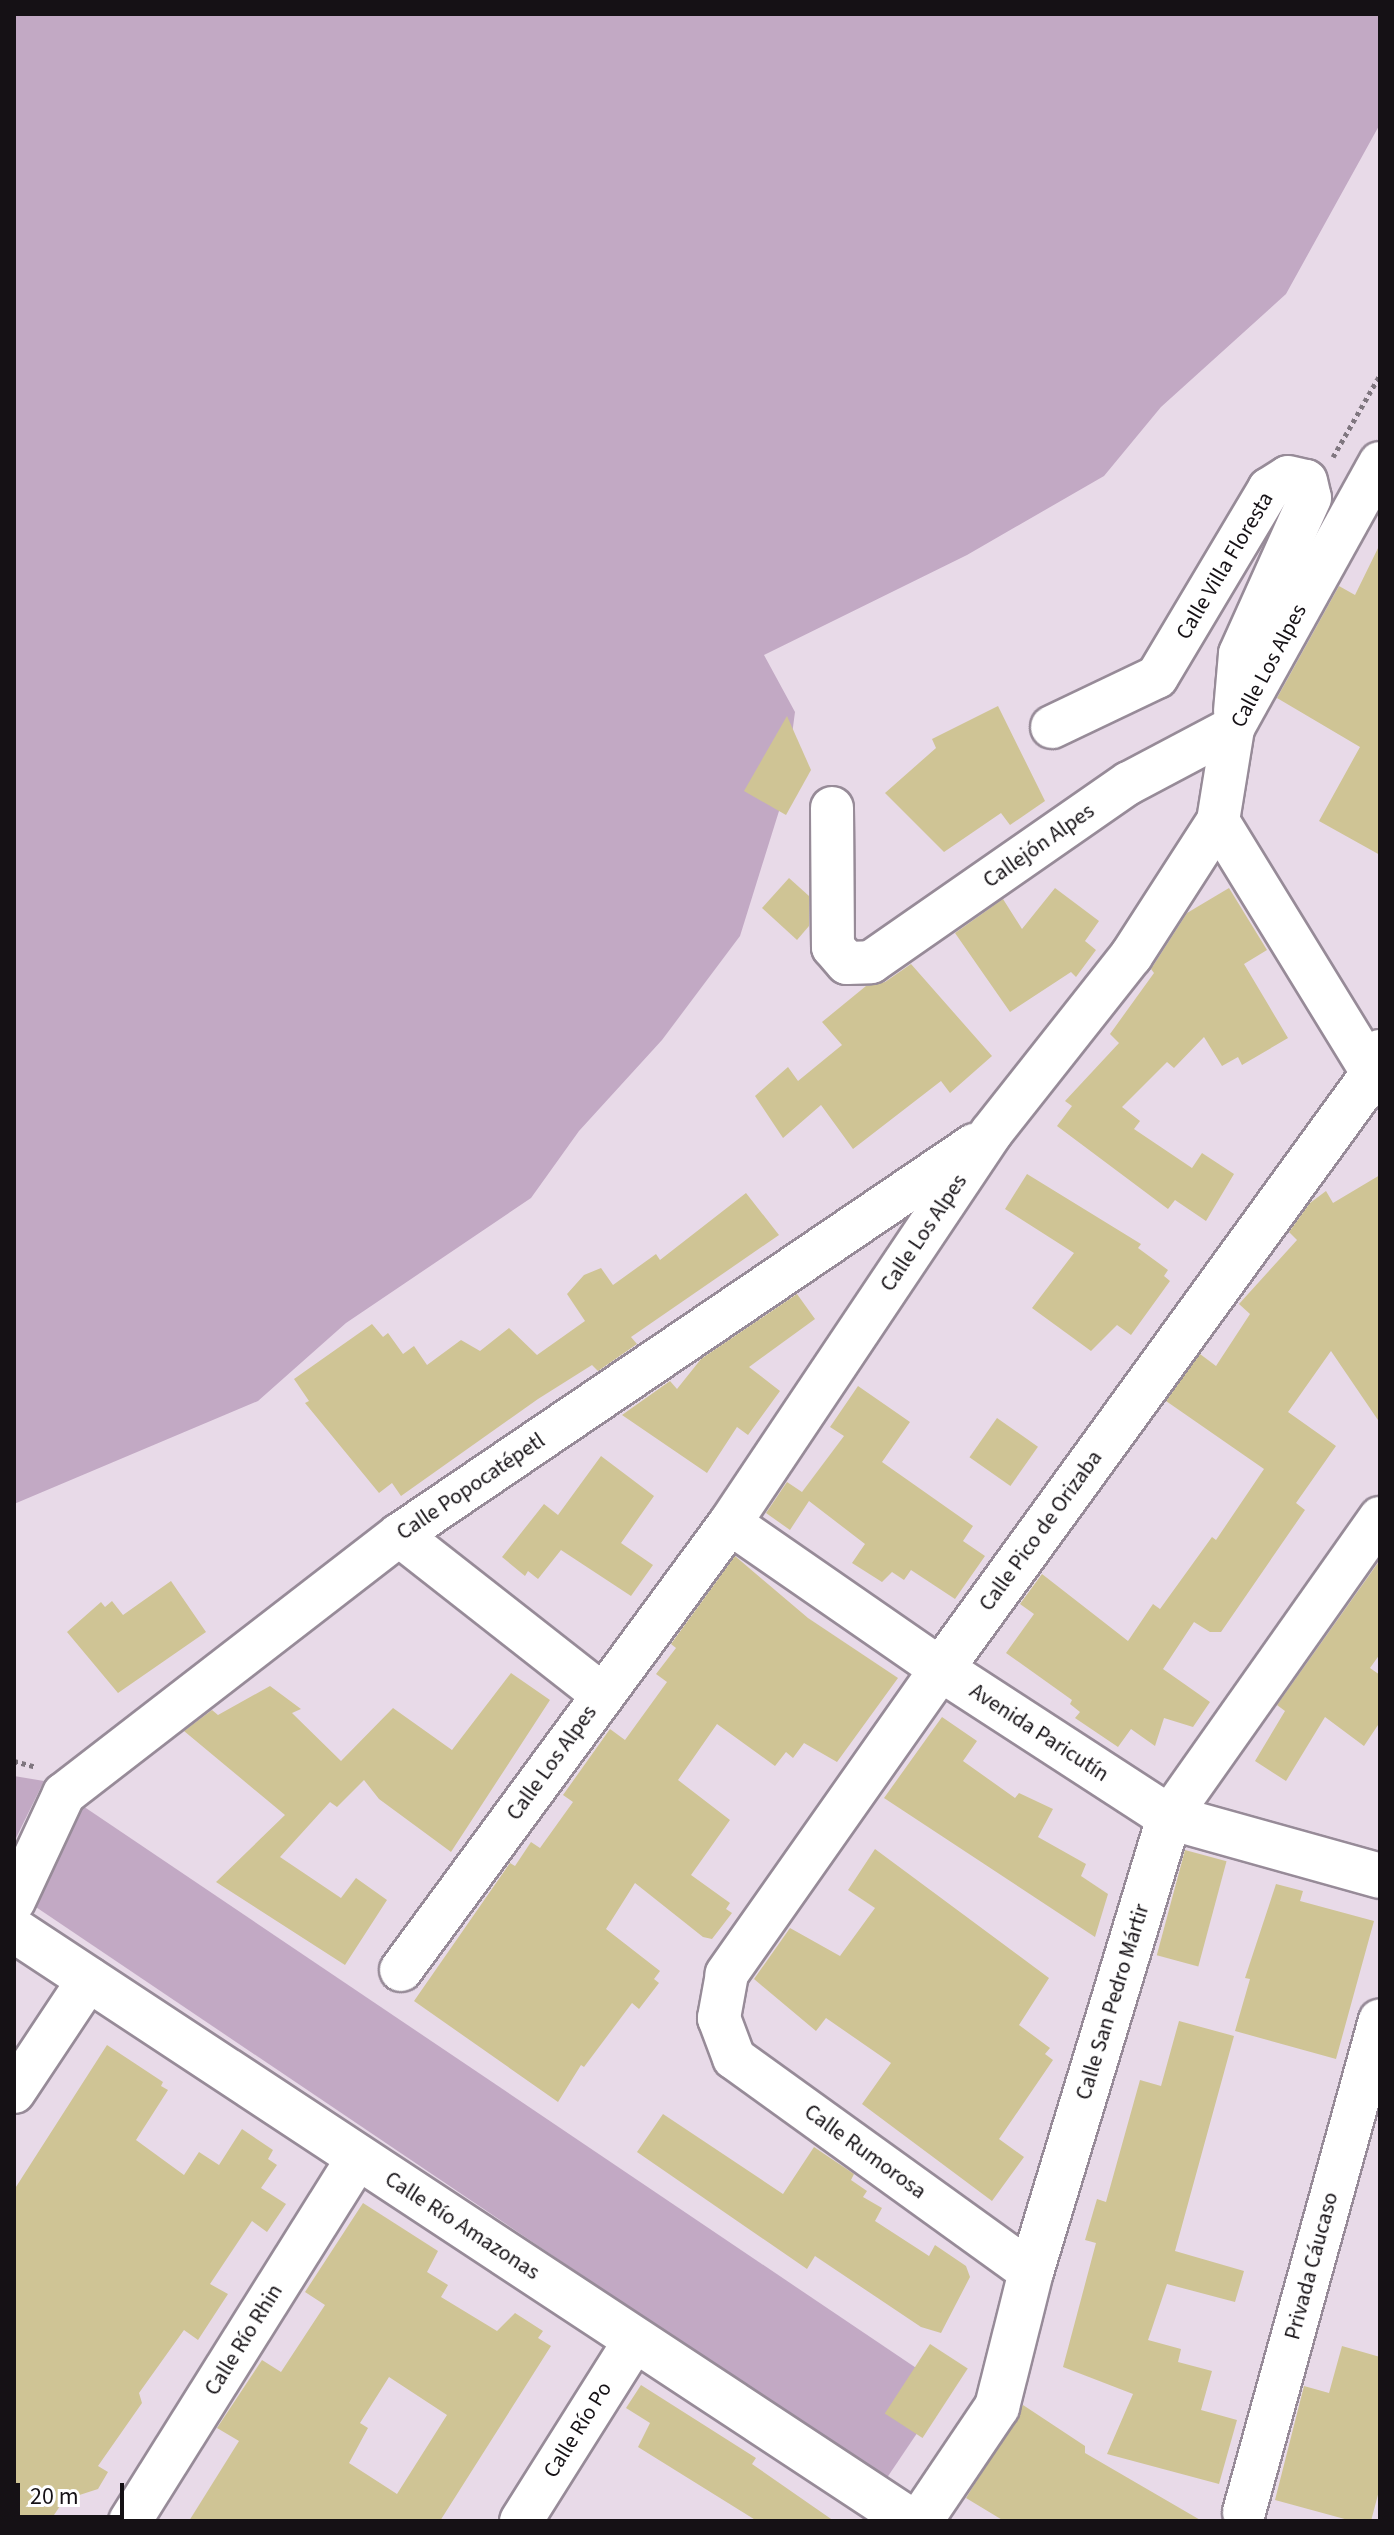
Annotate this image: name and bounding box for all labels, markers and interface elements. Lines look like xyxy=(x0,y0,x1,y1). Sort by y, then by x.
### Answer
street label: Calle Villa Floresta xyxy=(1171,488,1279,644)
street label: Calle Los Alpes xyxy=(1225,600,1313,732)
street label: Callejón Alpes xyxy=(978,798,1100,894)
street label: Calle Los Alpes xyxy=(875,1169,973,1297)
street label: Calle Popocatépetl xyxy=(392,1428,550,1546)
street label: Calle Pico de Orizaba xyxy=(974,1446,1108,1616)
street label: Avenida Paricutín xyxy=(964,1678,1114,1788)
street label: Calle Los Alpes xyxy=(501,1700,603,1826)
street label: Calle San Pedro Mártir xyxy=(1071,1901,1155,2103)
street label: Calle Rumorosa xyxy=(799,2099,931,2205)
street label: Calle Río Amazonas xyxy=(380,2166,544,2286)
street label: Privada Cáucaso xyxy=(1280,2189,1344,2343)
street label: Calle Río Rhin xyxy=(199,2279,289,2401)
street label: Calle Río Po xyxy=(538,2377,618,2483)
scale bar xyxy=(20,2467,128,2517)
text: 20 m xyxy=(30,2479,79,2514)

